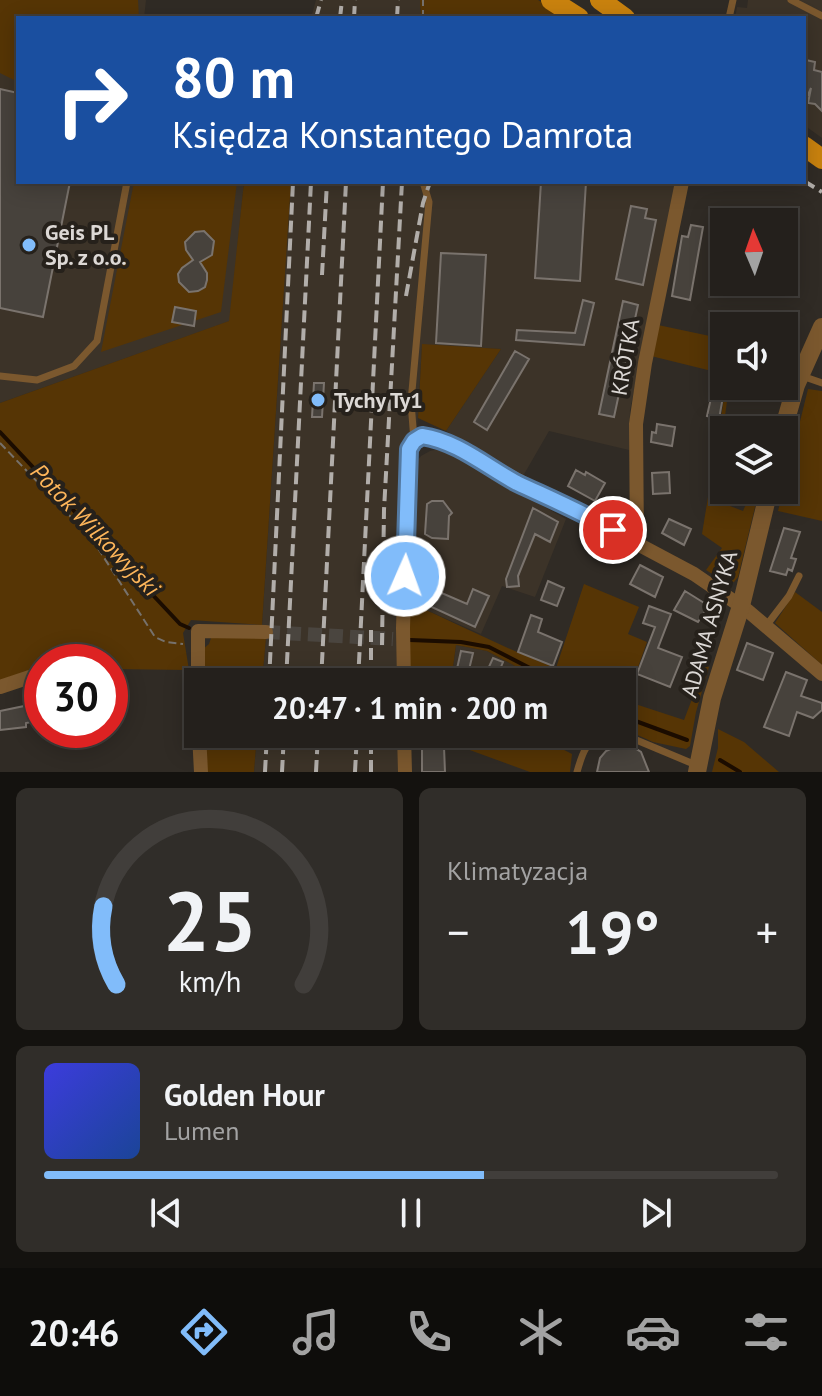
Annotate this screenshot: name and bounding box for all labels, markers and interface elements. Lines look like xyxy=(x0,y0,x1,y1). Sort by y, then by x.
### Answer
text: 80 m xyxy=(172,41,295,113)
icon: right xyxy=(40,48,144,152)
text: Księdza Konstantego Damrota xyxy=(172,111,633,158)
north arrow xyxy=(710,208,798,296)
map controls xyxy=(710,208,798,504)
place label: Geis PL Sp. z o.o. xyxy=(45,218,127,271)
marker: Geis PL Sp. z o.o. xyxy=(20,236,38,254)
button: sound xyxy=(710,312,798,400)
street label: KRÓTKA xyxy=(604,316,646,398)
place label: Tychy Ty1 xyxy=(334,386,423,414)
marker: Tychy Ty1 xyxy=(309,391,327,409)
button: layers xyxy=(710,416,798,504)
water label: Potok Wilkowyjski xyxy=(24,457,167,603)
pin xyxy=(579,496,647,564)
icon: arrive xyxy=(591,508,635,552)
position arrow xyxy=(363,534,447,618)
street label: ADAMA ASNYKA xyxy=(675,547,743,701)
speed limit sign: 30 xyxy=(24,644,128,748)
text: 20:47 · 1 min · 200 m xyxy=(272,688,548,727)
text: Klimatyzacja xyxy=(447,854,588,887)
text: 25 xyxy=(162,866,257,974)
text: 19° xyxy=(565,893,660,971)
text: − xyxy=(447,903,469,960)
text: + xyxy=(756,903,778,960)
text: km/h xyxy=(178,963,241,1000)
text: Golden Hour xyxy=(164,1075,325,1114)
text: Lumen xyxy=(164,1114,239,1147)
icon: previous xyxy=(144,1191,188,1235)
icon: pause xyxy=(389,1191,433,1235)
icon: next xyxy=(634,1191,678,1235)
icon: directions xyxy=(176,1304,232,1360)
icon: music xyxy=(288,1304,344,1360)
icon: phone xyxy=(401,1304,457,1360)
icon: climate xyxy=(513,1304,569,1360)
icon: car xyxy=(625,1304,681,1360)
icon: filters xyxy=(738,1304,794,1360)
text: 20:46 xyxy=(28,1309,120,1356)

